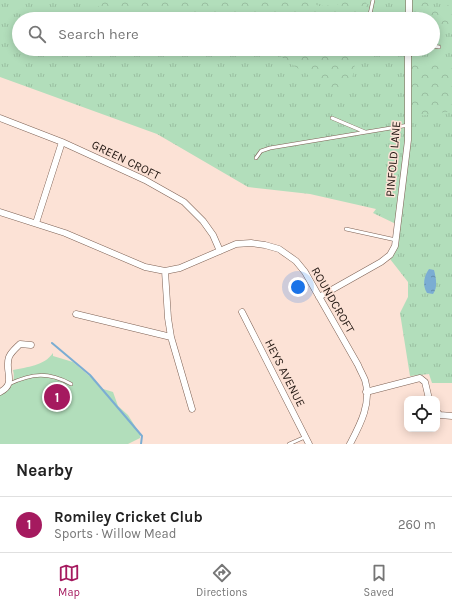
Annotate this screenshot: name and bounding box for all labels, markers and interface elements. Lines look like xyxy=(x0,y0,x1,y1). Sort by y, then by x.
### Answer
search box xyxy=(12,12,440,56)
icon: search xyxy=(26,23,48,45)
text: Search here xyxy=(58,25,139,43)
street label: PINFOLD LANE xyxy=(383,120,403,198)
street label: GREEN CROFT xyxy=(90,137,162,183)
street label: ROUNDCROFT xyxy=(308,265,358,335)
your location xyxy=(288,277,308,297)
street label: HEYS AVENUE xyxy=(262,337,308,409)
pin: 1 xyxy=(44,382,70,412)
map controls xyxy=(404,396,440,432)
button: locate xyxy=(404,396,440,432)
text: Nearby xyxy=(16,460,73,480)
text: Romiley Cricket Club xyxy=(54,508,203,526)
text: 1 xyxy=(27,517,31,532)
text: 260 m xyxy=(398,517,436,532)
text: Sports · Willow Mead xyxy=(54,526,176,541)
tab: Map xyxy=(58,562,80,599)
tab: Directions xyxy=(196,562,248,599)
tab: Saved xyxy=(364,562,394,599)

